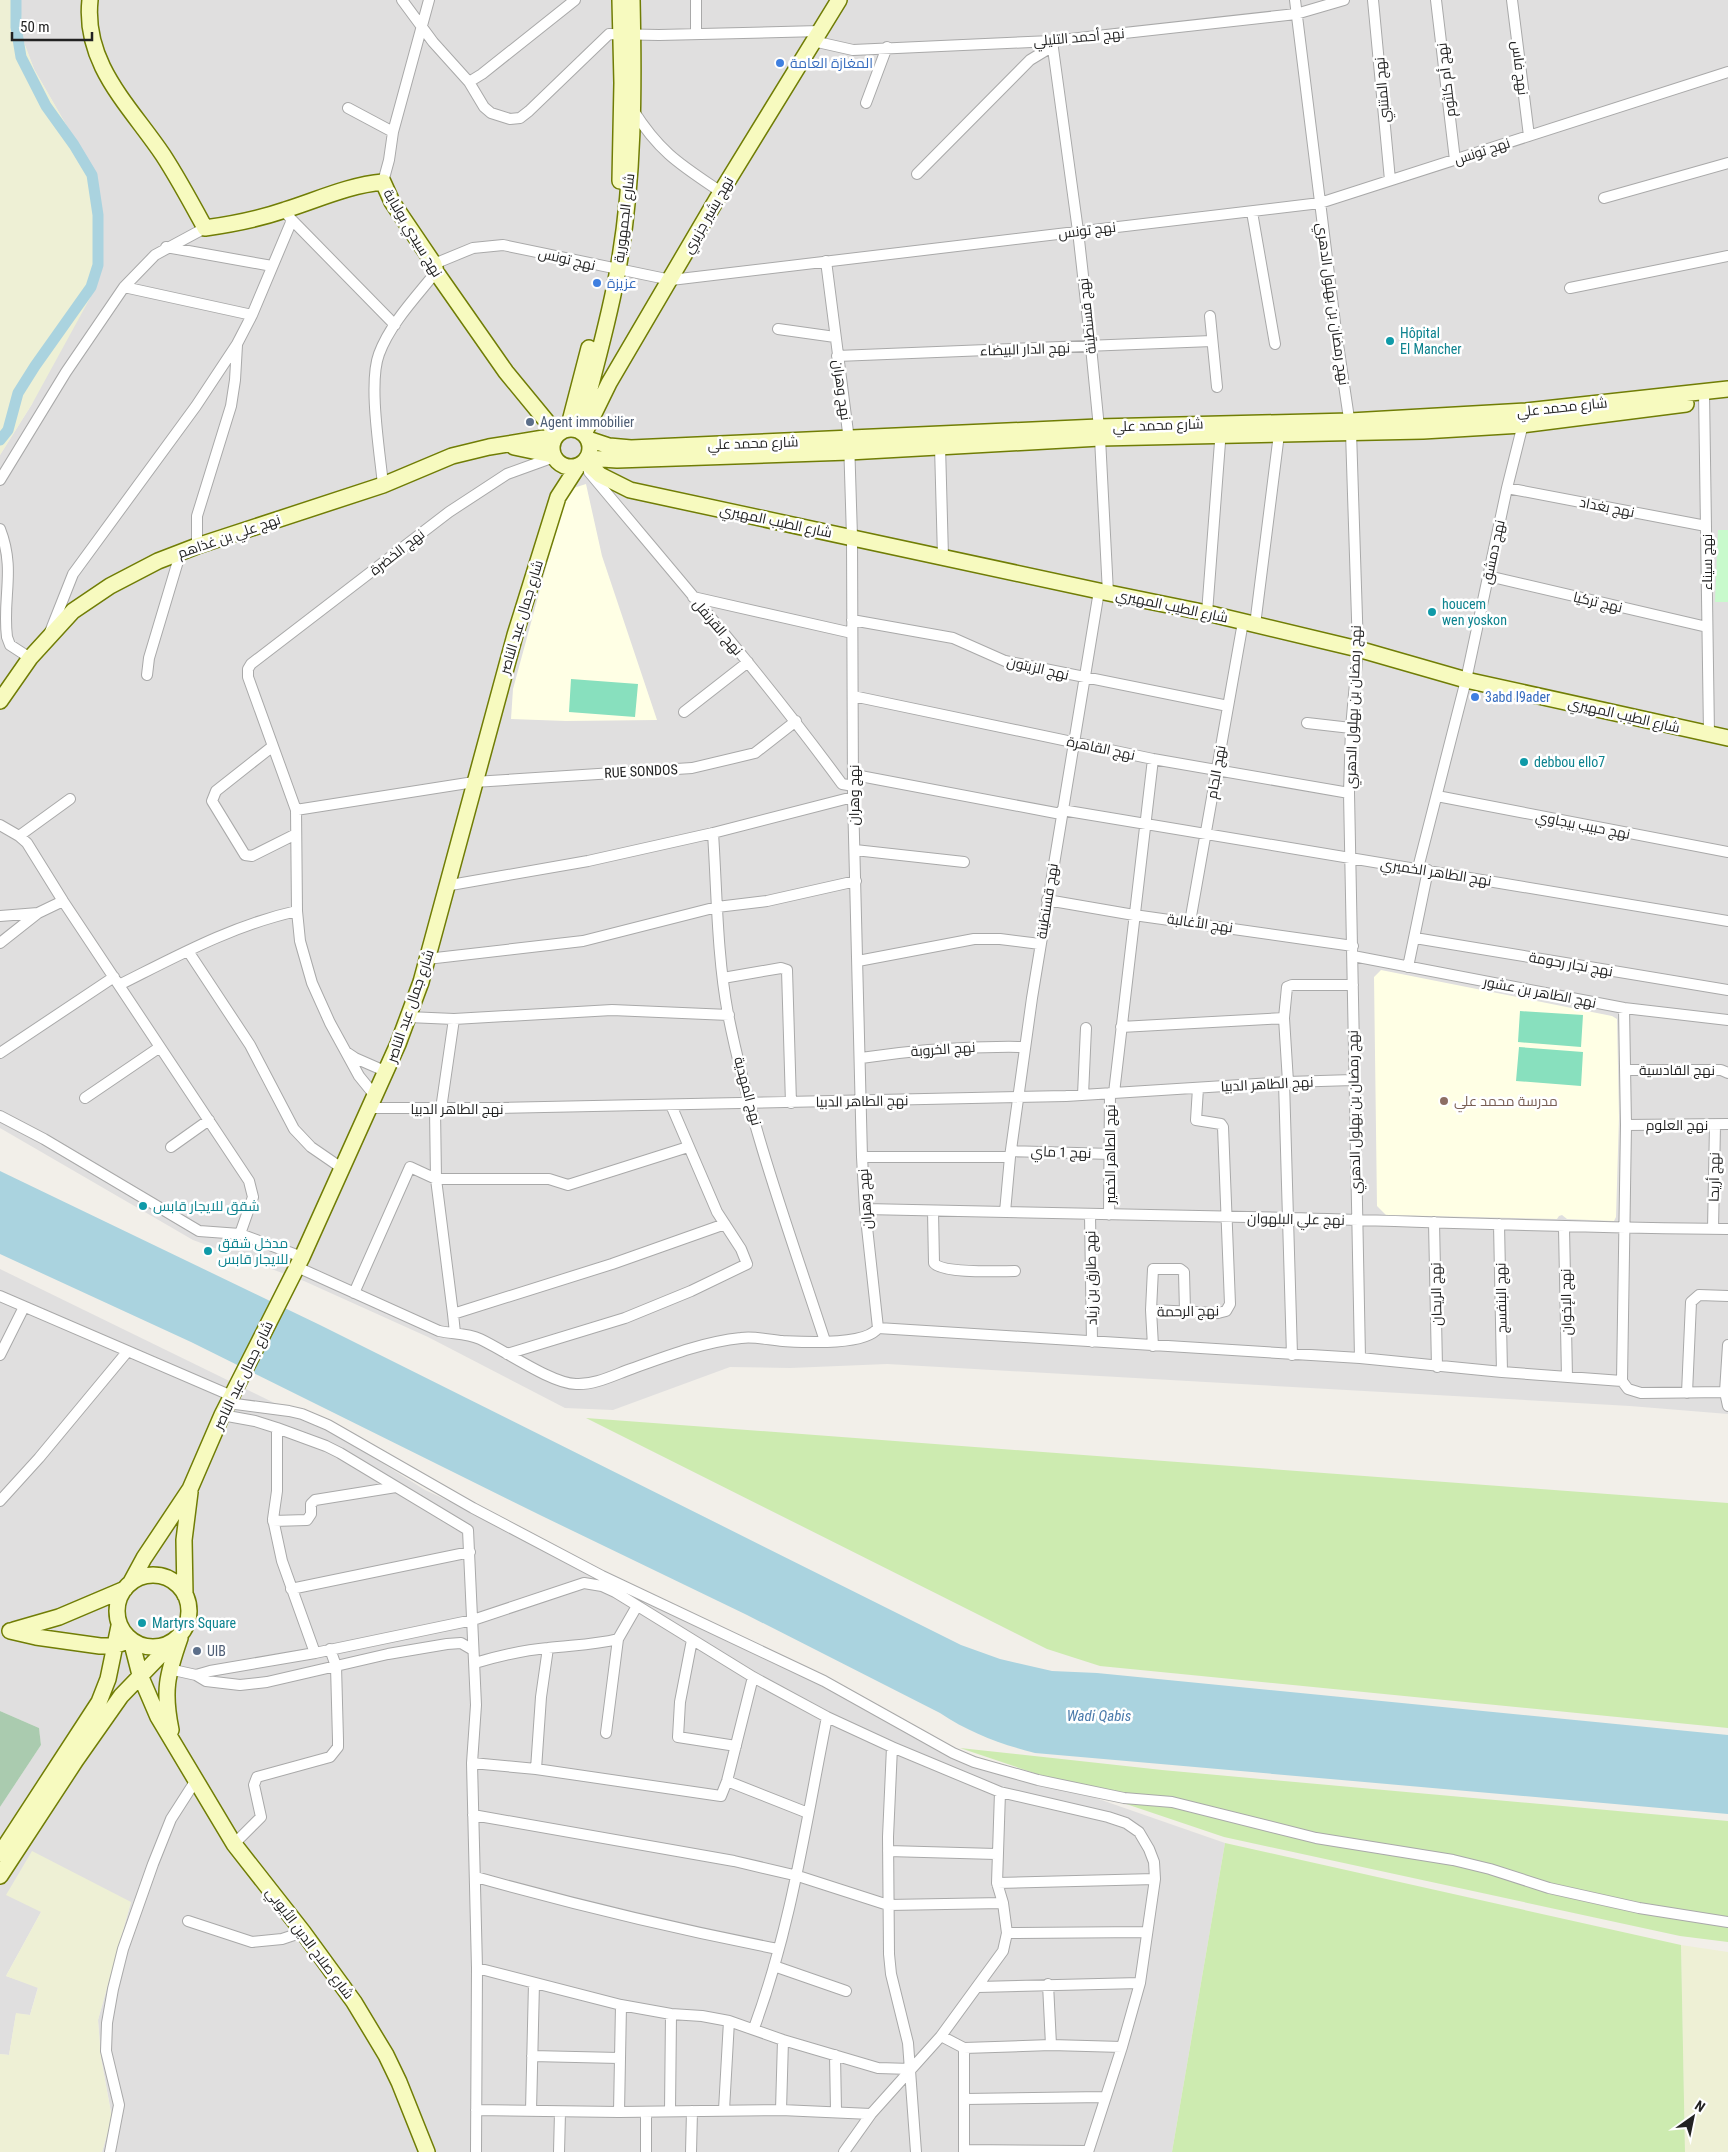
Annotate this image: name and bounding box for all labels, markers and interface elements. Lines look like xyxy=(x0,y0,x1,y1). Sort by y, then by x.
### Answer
scale bar xyxy=(12,10,92,42)
text: 50 m xyxy=(20,18,50,36)
street label: نهج أحمد التليلي xyxy=(1033,24,1126,53)
street label: نهج فاس xyxy=(1508,40,1531,96)
street label: نهج أم كلثوم xyxy=(1433,42,1460,118)
place label: المغازة العامة xyxy=(790,55,873,71)
street label: نهج المتنبي xyxy=(1371,56,1397,123)
marker: المغازة العامة xyxy=(774,57,786,69)
street label: نهج تونس xyxy=(1452,134,1512,169)
street label: شارع الجمهورية xyxy=(611,172,638,264)
street label: نهج بشير جزيري xyxy=(680,174,740,258)
street label: نهج سيدي بولبابة xyxy=(377,186,446,282)
street label: نهج تونس xyxy=(1057,219,1117,242)
street label: نهج رمضان بن بهلول الدهري xyxy=(1310,222,1352,387)
street label: نهج تونس xyxy=(537,245,597,274)
place label: عزيزة xyxy=(607,275,637,291)
marker: عزيزة xyxy=(591,277,603,289)
street label: نهج قسنطينة xyxy=(1075,277,1100,355)
place label: Hôpital El Mancher xyxy=(1400,325,1462,357)
marker: Hôpital El Mancher xyxy=(1384,335,1396,347)
street label: نهج الدار البيضاء xyxy=(980,339,1070,360)
street label: نهج وهران xyxy=(829,359,854,421)
street label: شارع محمد علي xyxy=(1516,394,1608,424)
place label: Agent immobilier xyxy=(540,414,634,430)
street label: شارع محمد علي xyxy=(1112,415,1204,439)
marker: Agent immobilier xyxy=(524,416,536,428)
street label: شارع محمد علي xyxy=(707,433,799,457)
street label: نهج بغداد xyxy=(1578,494,1636,521)
street label: شارع الطيب المهيري xyxy=(718,501,834,545)
street label: نهج علي بن غذاهم xyxy=(175,511,284,565)
street label: نهج دمشق xyxy=(1478,518,1509,586)
street label: نهج الخضرة xyxy=(367,526,428,579)
street label: نهج سيناء xyxy=(1699,534,1716,590)
street label: شارع جمال عبد الناصر xyxy=(496,558,547,677)
street label: شارع الطيب المهيري xyxy=(1114,586,1230,630)
street label: نهج تركيا xyxy=(1572,589,1624,616)
street label: نهج القرنفل xyxy=(689,596,746,659)
place label: houcem wen yoskon xyxy=(1442,596,1507,628)
marker: houcem wen yoskon xyxy=(1426,606,1438,618)
street label: نهج رمضان بن بهلول الدهري xyxy=(1342,625,1368,789)
street label: نهج الزيتون xyxy=(1005,653,1071,684)
place label: 3abd l9ader xyxy=(1485,689,1550,705)
marker: 3abd l9ader xyxy=(1469,691,1481,703)
street label: شارع الطيب المهيري xyxy=(1566,694,1682,740)
street label: نهج القاهرة xyxy=(1065,733,1137,764)
street label: نهج الجام xyxy=(1203,744,1231,800)
place label: debbou ello7 xyxy=(1534,754,1605,770)
marker: debbou ello7 xyxy=(1518,756,1530,768)
street label: RUE SONDOS xyxy=(604,761,678,781)
street label: نهج وهران xyxy=(846,764,863,826)
street label: نهج حبيب بيجاوي xyxy=(1533,808,1632,846)
street label: نهج الطاهر الخميري xyxy=(1379,855,1493,893)
street label: نهج قسنطينة xyxy=(1033,862,1062,940)
street label: نهج الأغالبة xyxy=(1166,910,1234,937)
street label: شارع جمال عبد الناصر xyxy=(383,947,438,1066)
street label: نهج نجار رحومة xyxy=(1528,949,1614,980)
street label: نهج الطاهر بن عشور xyxy=(1481,973,1598,1012)
street label: نهج رمضان بن بهلول الدهري xyxy=(1345,1030,1367,1194)
street label: نهج الخروبة xyxy=(910,1039,976,1060)
street label: نهج المهدية xyxy=(730,1055,765,1127)
street label: نهج القادسية xyxy=(1639,1062,1715,1079)
street label: نهج الطاهر الدبيا xyxy=(1220,1074,1314,1095)
street label: نهج الطاهر الدبيا xyxy=(815,1092,909,1111)
place label: مدرسة محمد علي xyxy=(1454,1093,1558,1113)
marker: مدرسة محمد علي xyxy=(1438,1095,1450,1107)
street label: نهج الطاهر الدبيا xyxy=(411,1101,503,1118)
street label: نهج الطاهر الخمير xyxy=(1102,1104,1119,1205)
street label: نهج العلوم xyxy=(1646,1117,1708,1135)
street label: نهج 1 ماي xyxy=(1030,1143,1092,1165)
street label: نهج أريحا xyxy=(1705,1152,1723,1202)
street label: نهج وهران xyxy=(855,1168,876,1230)
place label: شقق للايجار قابس xyxy=(153,1198,260,1215)
marker: شقق للايجار قابس xyxy=(137,1200,149,1212)
street label: نهج علي البلهوان xyxy=(1247,1210,1345,1232)
street label: نهج طارق بن زياد xyxy=(1082,1231,1101,1325)
place label: مدخل شقق للايجار قابس xyxy=(218,1235,288,1267)
marker: مدخل شقق للايجار قابس xyxy=(202,1245,214,1257)
street label: نهج الريحان xyxy=(1427,1262,1446,1326)
street label: نهج البنفسج xyxy=(1492,1263,1511,1333)
street label: نهج الإخوان xyxy=(1557,1268,1576,1335)
street label: نهج الرحمة xyxy=(1157,1302,1219,1321)
street label: شارع جمال عبد الناصر xyxy=(209,1318,277,1433)
place label: Martyrs Square xyxy=(152,1615,237,1631)
marker: Martyrs Square xyxy=(136,1617,148,1629)
place label: UIB xyxy=(207,1643,226,1659)
marker: UIB xyxy=(191,1645,203,1657)
water label: Wadi Qabis xyxy=(1067,1707,1132,1725)
street label: شارع صلاح الدين الأيوبي xyxy=(260,1884,357,2004)
north arrow xyxy=(1668,2092,1718,2142)
text: N xyxy=(1692,2097,1708,2115)

